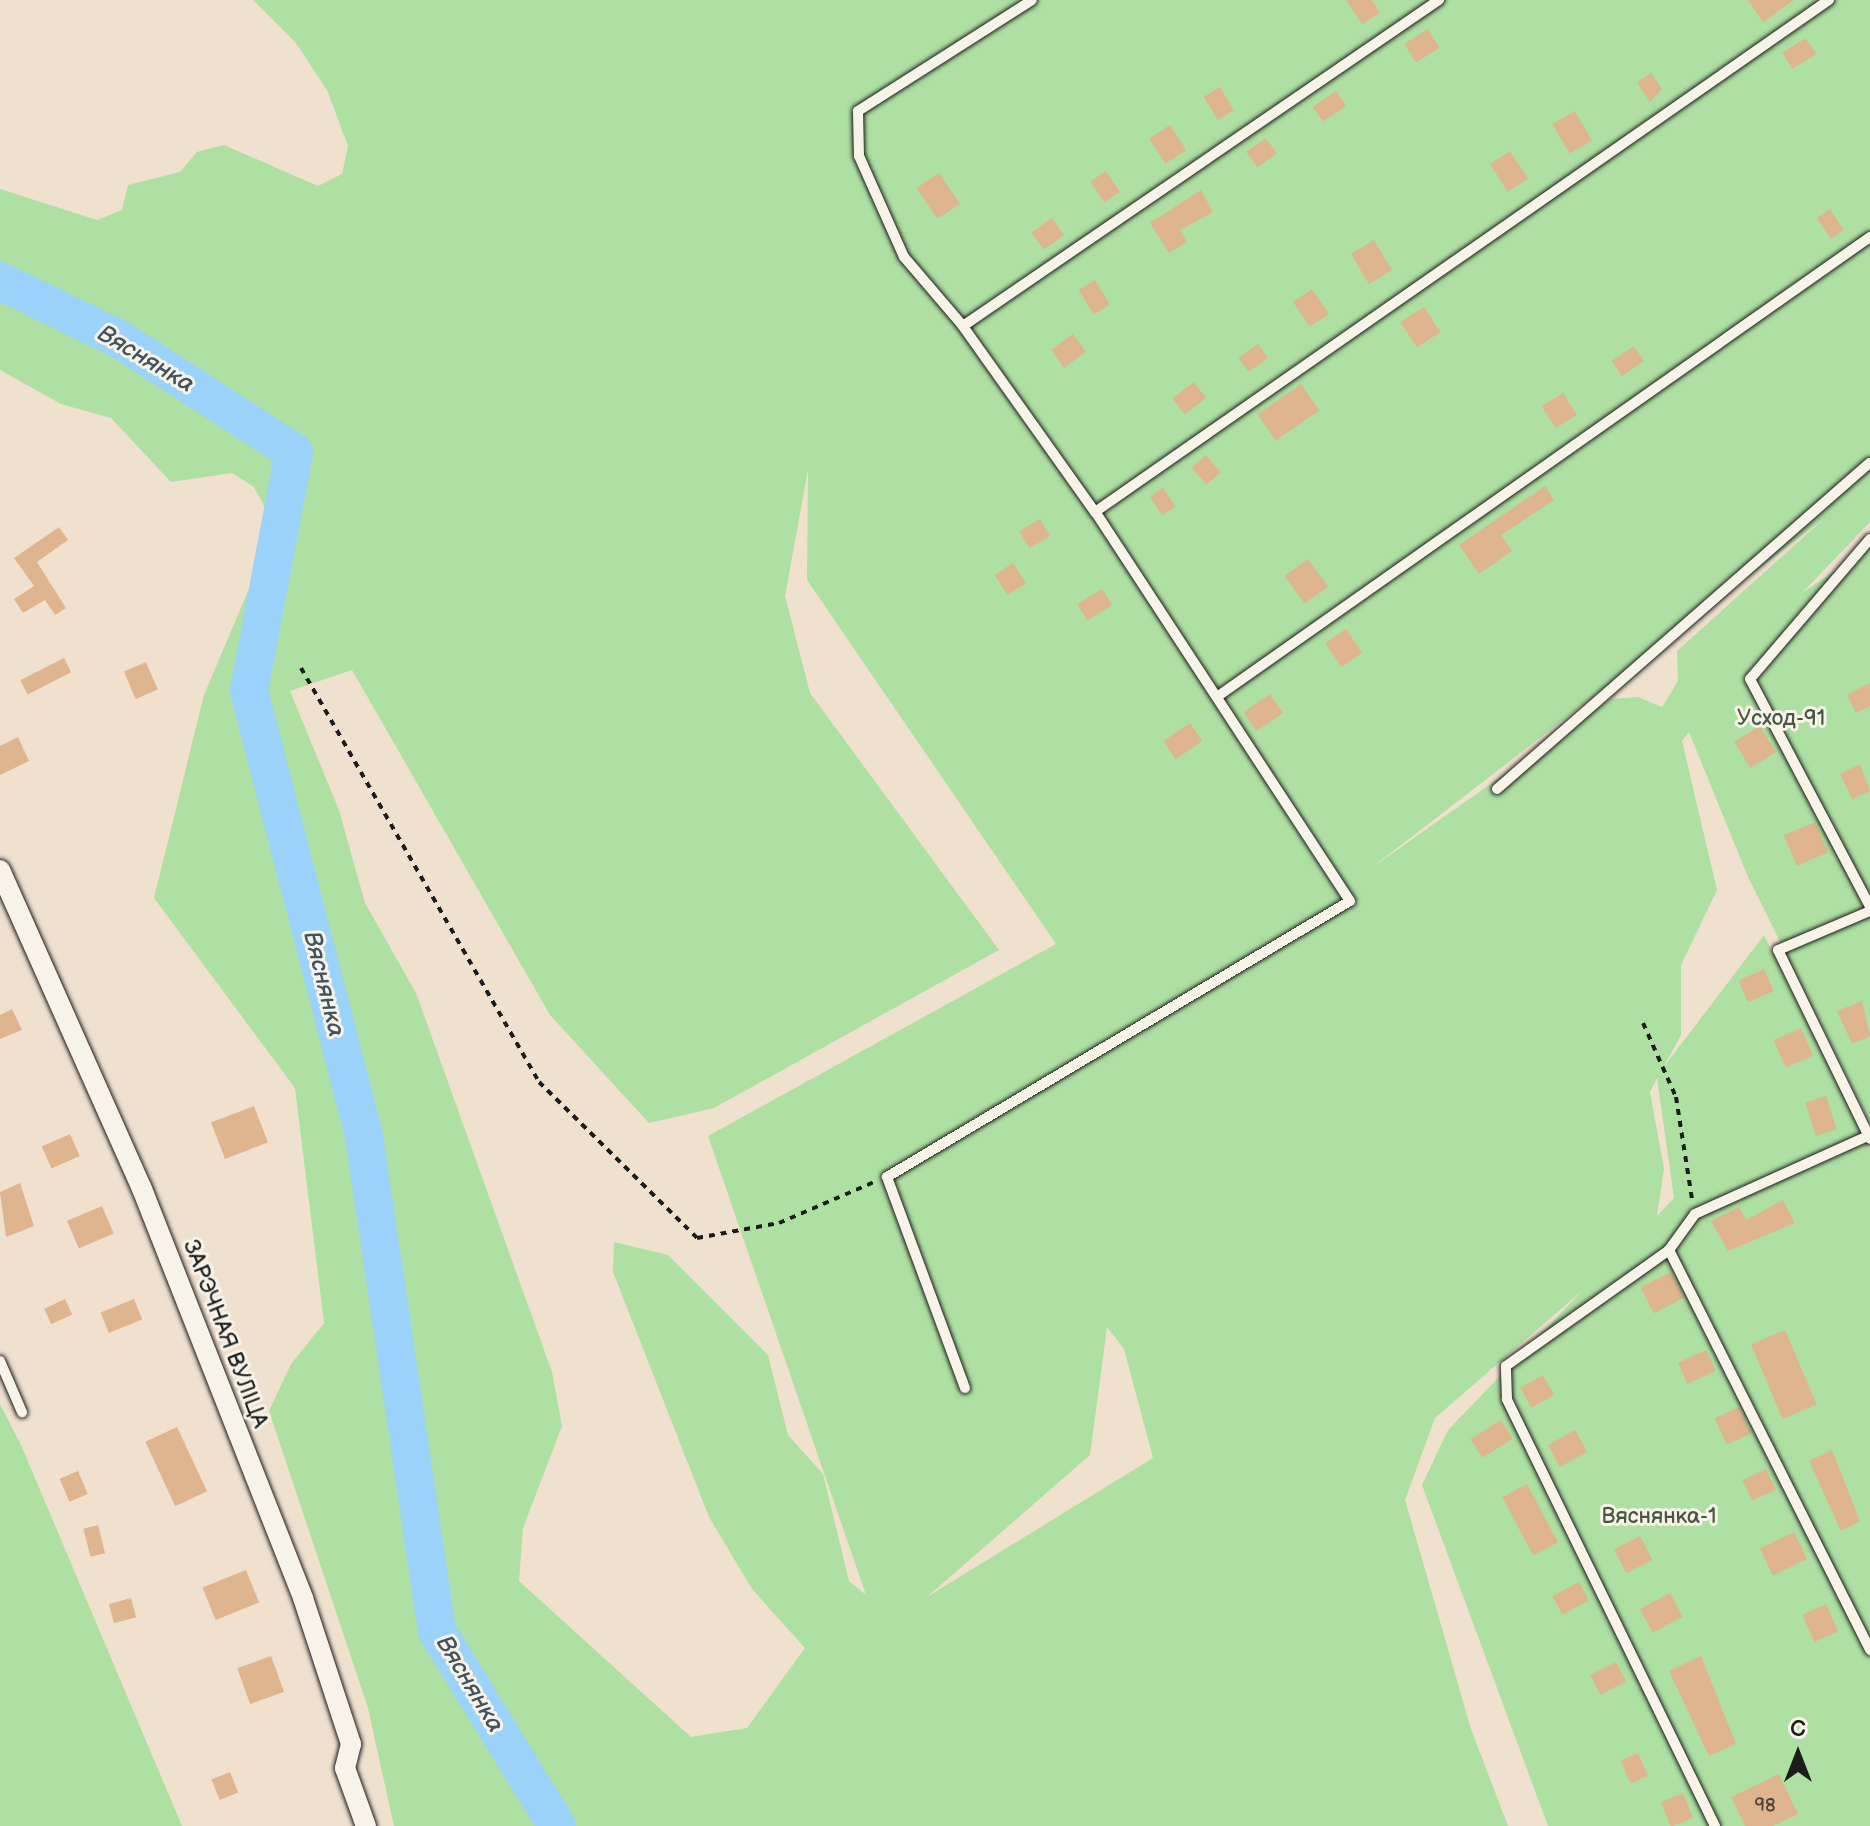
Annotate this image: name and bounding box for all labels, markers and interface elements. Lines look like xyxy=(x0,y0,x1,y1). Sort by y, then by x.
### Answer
water label: Вяснянка xyxy=(92,319,200,399)
park label: Усход-91 xyxy=(1737,706,1825,732)
water label: Вяснянка xyxy=(297,928,351,1040)
street label: ЗАРЭЧНАЯ ВУЛІЦА xyxy=(177,1236,273,1432)
park label: Вяснянка-1 xyxy=(1602,1504,1716,1530)
water label: Вяснянка xyxy=(430,1630,510,1738)
north arrow xyxy=(1758,1714,1838,1794)
text: С xyxy=(1790,1716,1806,1743)
house number: 98 xyxy=(1755,1795,1775,1817)

